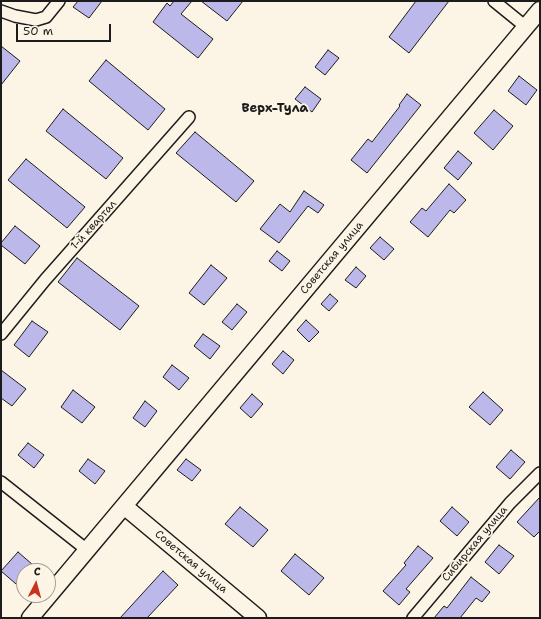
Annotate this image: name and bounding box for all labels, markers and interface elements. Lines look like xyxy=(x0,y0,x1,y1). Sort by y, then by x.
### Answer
scale bar xyxy=(18,16,113,42)
text: 50 m xyxy=(23,23,53,39)
district label: Верх-Тула xyxy=(242,101,308,117)
street label: 1-й квартал xyxy=(68,197,120,253)
street label: Советская улица xyxy=(298,219,366,297)
street label: Сибирская улица xyxy=(440,504,510,584)
street label: Советская улица xyxy=(152,528,230,596)
north arrow xyxy=(16,563,56,603)
text: С xyxy=(33,564,41,579)

